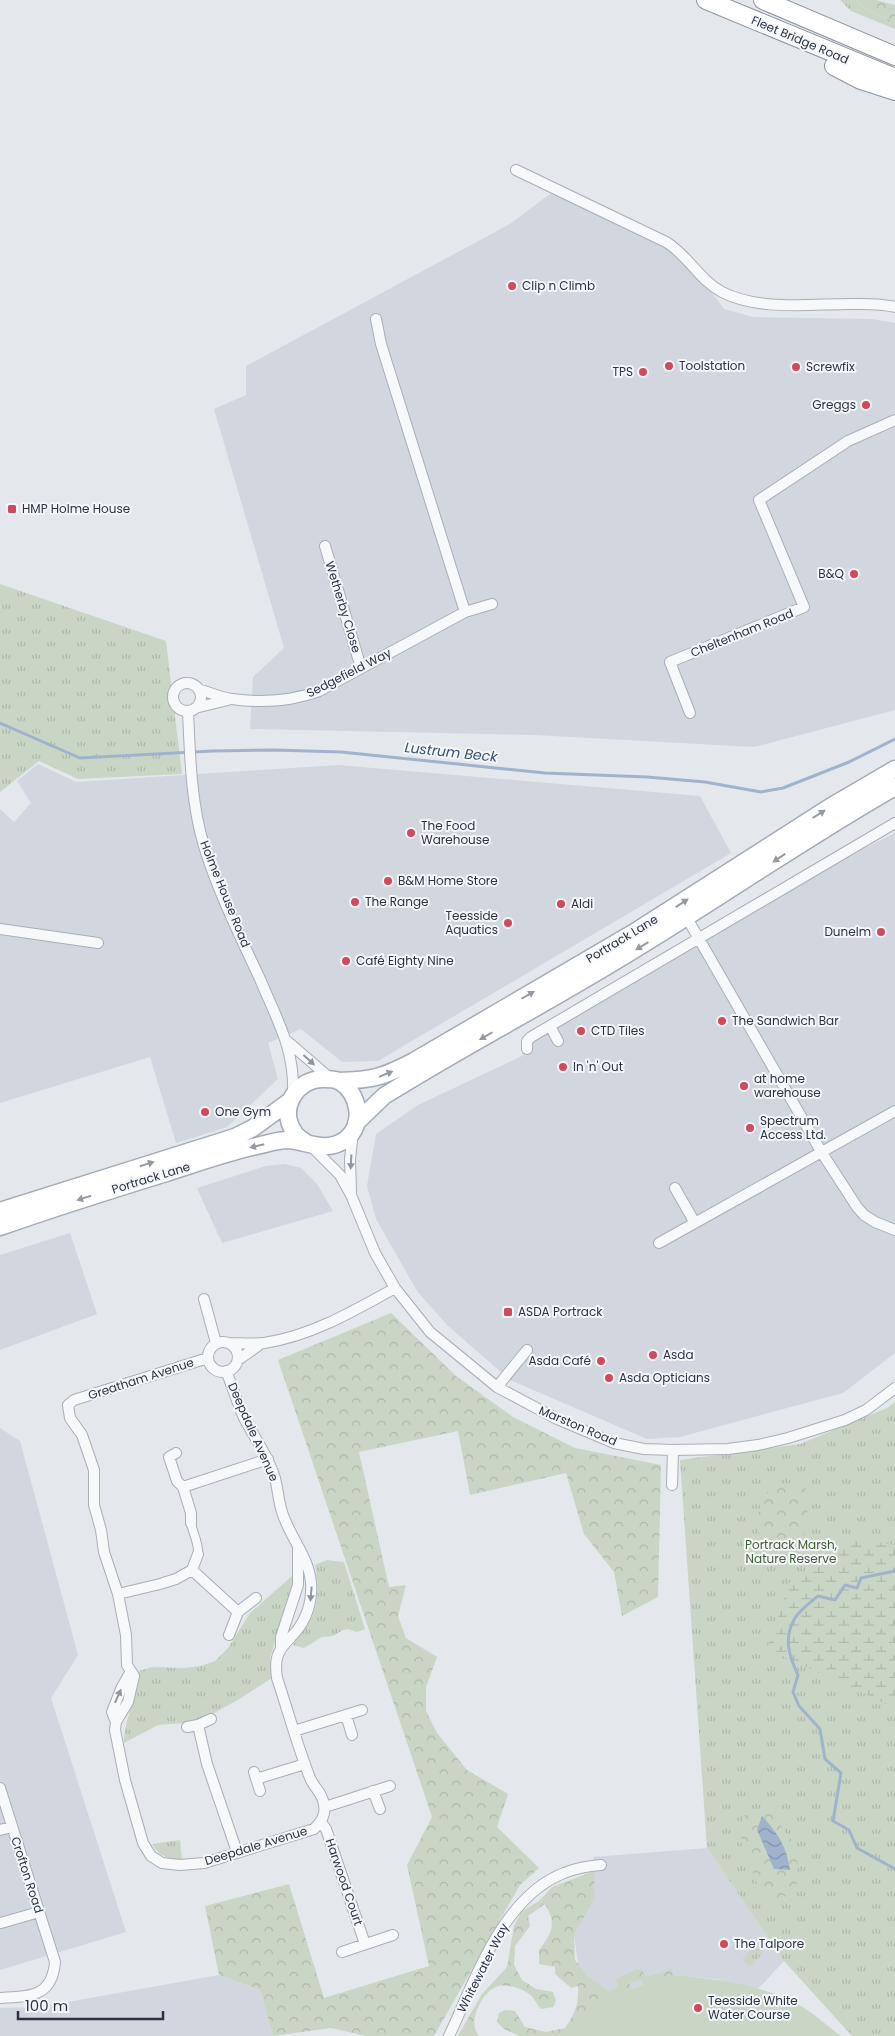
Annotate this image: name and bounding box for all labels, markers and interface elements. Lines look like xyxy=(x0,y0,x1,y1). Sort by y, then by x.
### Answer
street label: Fleet Bridge Road xyxy=(749,11,852,68)
place label: Clip n Climb xyxy=(522,277,595,294)
marker: Clip n Climb xyxy=(506,280,518,292)
place label: Toolstation xyxy=(679,357,745,374)
place label: Screwfix xyxy=(806,358,855,375)
marker: Toolstation xyxy=(663,360,675,372)
marker: Screwfix xyxy=(790,361,802,373)
place label: TPS xyxy=(613,363,633,380)
marker: TPS xyxy=(637,366,649,378)
place label: Greggs xyxy=(812,396,856,413)
marker: Greggs xyxy=(860,399,872,411)
place label: HMP Holme House xyxy=(22,500,130,517)
marker: HMP Holme House xyxy=(6,503,18,515)
street label: Wetherby Close xyxy=(321,559,365,655)
place label: B&Q xyxy=(818,565,845,582)
marker: B&Q xyxy=(848,568,860,580)
street label: Cheltenham Road xyxy=(688,604,796,661)
street label: Sedgefield Way xyxy=(303,644,394,701)
water label: Lustrum Beck xyxy=(404,737,499,767)
one-way arrow xyxy=(812,810,825,819)
place label: The Food Warehouse xyxy=(421,817,490,848)
marker: The Food Warehouse xyxy=(405,827,417,839)
street label: Holme House Road xyxy=(196,838,255,950)
one-way arrow xyxy=(772,853,785,862)
place label: B&M Home Store xyxy=(398,872,498,889)
marker: B&M Home Store xyxy=(382,875,394,887)
place label: The Range xyxy=(365,893,428,910)
place label: Aldi xyxy=(571,895,593,912)
marker: The Range xyxy=(349,896,361,908)
marker: Aldi xyxy=(555,898,567,910)
one-way arrow xyxy=(676,898,689,907)
place label: Teesside Aquatics xyxy=(445,907,498,938)
street label: Portrack Lane xyxy=(583,910,661,967)
marker: Teesside Aquatics xyxy=(502,917,514,929)
place label: Dunelm xyxy=(824,923,871,940)
marker: Dunelm xyxy=(875,926,887,938)
one-way arrow xyxy=(636,941,649,950)
place label: Café Eighty Nine xyxy=(356,952,454,969)
marker: Café Eighty Nine xyxy=(340,955,352,967)
one-way arrow xyxy=(521,991,535,1000)
place label: The Sandwich Bar xyxy=(732,1012,839,1029)
marker: The Sandwich Bar xyxy=(716,1015,728,1027)
place label: CTD Tiles xyxy=(591,1022,645,1039)
marker: CTD Tiles xyxy=(575,1025,587,1037)
one-way arrow xyxy=(480,1031,493,1040)
one-way arrow xyxy=(302,1055,315,1066)
place label: In 'n' Out xyxy=(573,1058,623,1075)
marker: In 'n' Out xyxy=(557,1061,569,1073)
one-way arrow xyxy=(379,1070,394,1078)
place label: at home warehouse xyxy=(754,1070,821,1101)
marker: at home warehouse xyxy=(738,1080,750,1092)
place label: One Gym xyxy=(215,1103,271,1120)
marker: One Gym xyxy=(199,1106,211,1118)
place label: Spectrum Access Ltd. xyxy=(760,1112,826,1143)
marker: Spectrum Access Ltd. xyxy=(744,1122,756,1134)
one-way arrow xyxy=(249,1142,264,1150)
one-way arrow xyxy=(346,1155,354,1171)
street label: Portrack Lane xyxy=(110,1158,192,1198)
one-way arrow xyxy=(139,1160,154,1168)
one-way arrow xyxy=(77,1195,92,1203)
place label: ASDA Portrack xyxy=(518,1303,603,1320)
marker: ASDA Portrack xyxy=(502,1306,514,1318)
place label: Asda xyxy=(663,1346,694,1363)
marker: Asda xyxy=(647,1349,659,1361)
place label: Asda Café xyxy=(528,1352,591,1369)
street label: Greatham Avenue xyxy=(86,1353,196,1404)
marker: Asda Café xyxy=(595,1355,607,1367)
place label: Asda Opticians xyxy=(619,1369,710,1386)
marker: Asda Opticians xyxy=(603,1372,615,1384)
street label: Deepdale Avenue xyxy=(224,1380,283,1484)
street label: Marston Road xyxy=(537,1401,620,1450)
park label: Portrack Marsh, Nature Reserve xyxy=(745,1536,838,1567)
one-way arrow xyxy=(307,1586,315,1602)
one-way arrow xyxy=(114,1689,122,1703)
street label: Deepdale Avenue xyxy=(203,1822,309,1869)
street label: Crofton Road xyxy=(7,1834,48,1915)
street label: Harwood Court xyxy=(322,1836,367,1928)
street label: Whitewater Way xyxy=(453,1920,513,2015)
place label: The Talpore xyxy=(734,1935,804,1952)
marker: The Talpore xyxy=(718,1938,730,1950)
scale bar xyxy=(18,1988,162,2020)
place label: Teesside White Water Course xyxy=(708,1992,798,2023)
text: 100 m xyxy=(25,1995,68,2016)
marker: Teesside White Water Course xyxy=(692,2002,704,2014)

